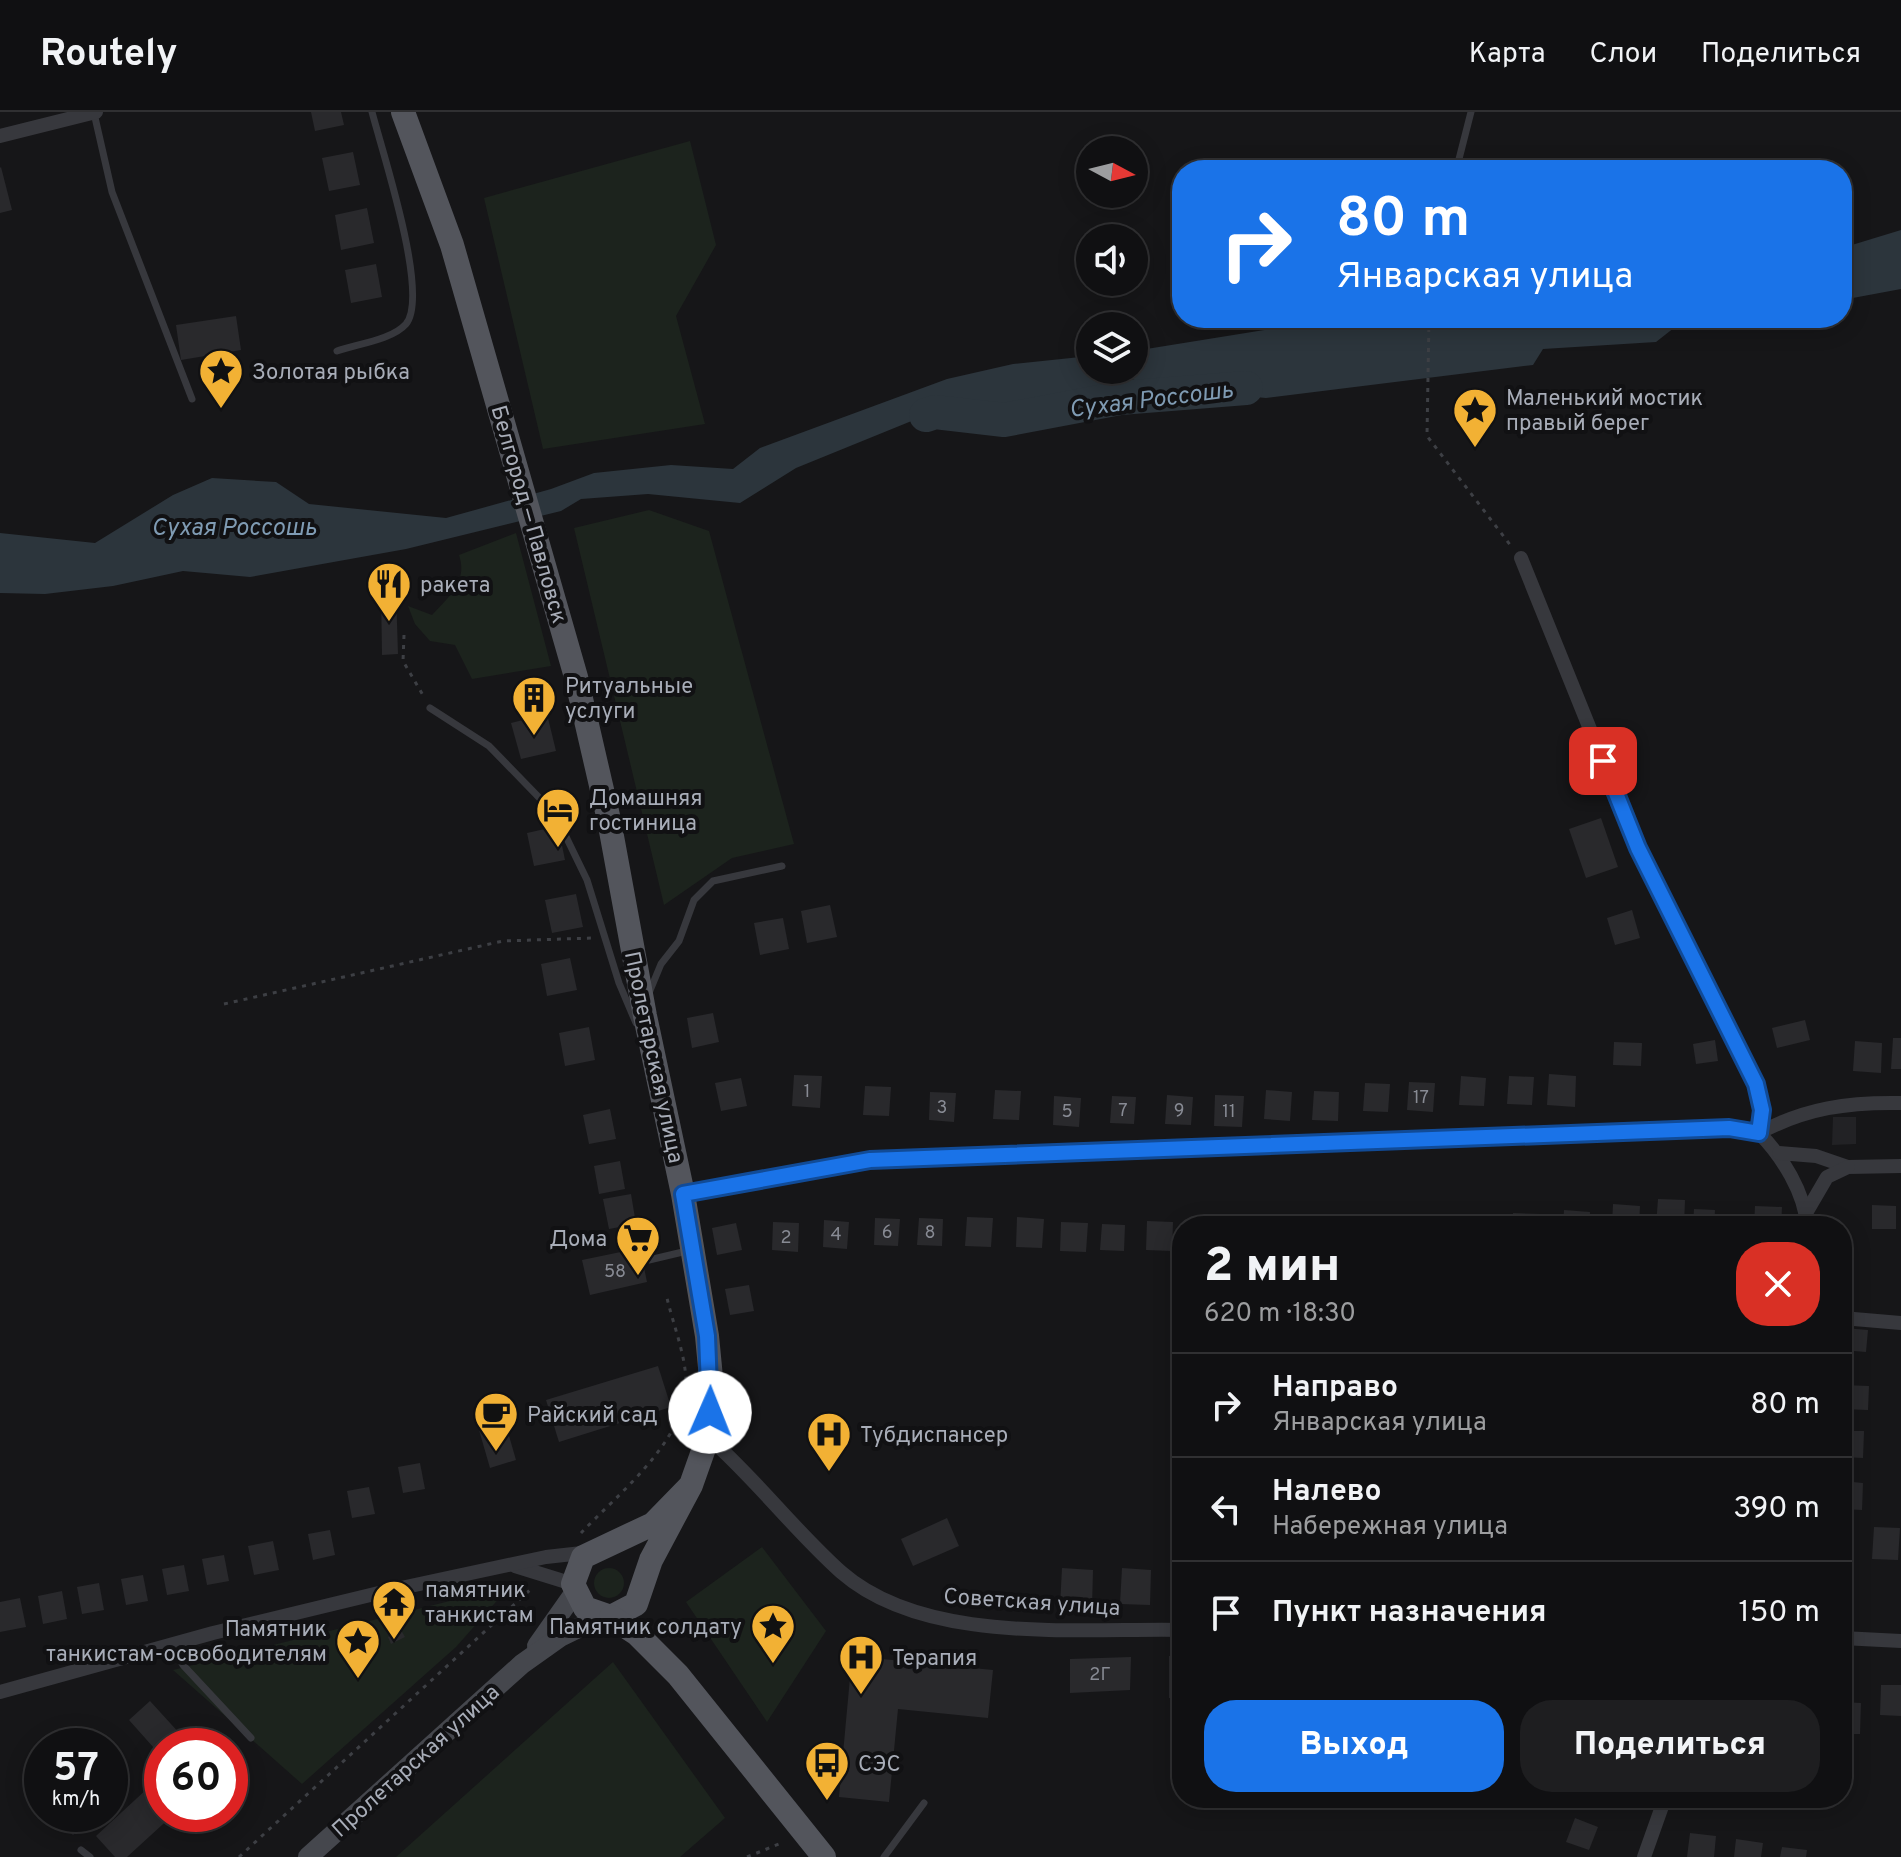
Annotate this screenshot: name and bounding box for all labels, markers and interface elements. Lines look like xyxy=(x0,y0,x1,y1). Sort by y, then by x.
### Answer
text: Routely xyxy=(40,31,178,80)
text: Карта xyxy=(1469,37,1545,73)
text: Слои xyxy=(1589,37,1657,73)
text: Поделиться xyxy=(1701,37,1861,73)
north arrow xyxy=(1076,136,1148,208)
map controls xyxy=(1076,136,1148,384)
text: 80 m xyxy=(1336,186,1470,256)
icon: right xyxy=(1204,192,1308,296)
button: sound xyxy=(1076,224,1148,296)
text: Январская улица xyxy=(1336,255,1633,301)
button: layers xyxy=(1076,312,1148,384)
place icon: Золотая рыбка xyxy=(197,347,245,410)
place label: Золотая рыбка xyxy=(252,360,410,387)
water label: Сухая Россошь xyxy=(1067,376,1235,426)
place icon: Маленький мостик правый берег xyxy=(1451,386,1499,449)
place label: Маленький мостик правый берег xyxy=(1506,386,1703,438)
street label: Белгород — Павловск xyxy=(484,403,572,627)
water label: Сухая Россошь xyxy=(151,514,317,544)
restaurant icon: ракета xyxy=(365,560,413,623)
place label: ракета xyxy=(420,573,490,600)
building icon: Ритуальные услуги xyxy=(510,674,558,737)
place label: Ритуальные услуги xyxy=(565,674,693,726)
pin xyxy=(1569,727,1637,795)
icon: arrive xyxy=(1581,739,1625,783)
hotel icon: Домашняя гостиница xyxy=(534,786,582,849)
place label: Домашняя гостиница xyxy=(589,786,702,838)
street label: Пролетарская улица xyxy=(617,949,688,1166)
house number: 1 xyxy=(804,1081,810,1104)
house number: 17 xyxy=(1413,1087,1429,1110)
house number: 3 xyxy=(937,1097,947,1120)
house number: 7 xyxy=(1118,1100,1128,1123)
house number: 9 xyxy=(1174,1100,1184,1123)
house number: 5 xyxy=(1061,1101,1073,1124)
house number: 11 xyxy=(1222,1101,1236,1124)
supermarket icon: Дома xyxy=(614,1214,662,1277)
house number: 6 xyxy=(882,1222,892,1245)
house number: 8 xyxy=(925,1222,936,1245)
house number: 4 xyxy=(830,1224,842,1247)
place label: Дома xyxy=(549,1227,607,1254)
house number: 2 xyxy=(780,1227,792,1250)
text: 2 мин xyxy=(1204,1238,1340,1298)
button: close xyxy=(1736,1242,1820,1326)
house number: 58 xyxy=(604,1261,626,1284)
text: 620 m · 18:30 xyxy=(1204,1298,1356,1331)
position arrow xyxy=(668,1370,752,1454)
text: Направо xyxy=(1272,1370,1398,1407)
icon: right xyxy=(1204,1383,1248,1427)
text: 80 m xyxy=(1750,1387,1820,1424)
cafe icon: Райский сад xyxy=(472,1390,520,1453)
place label: Райский сад xyxy=(527,1403,658,1430)
text: Январская улица xyxy=(1272,1407,1487,1440)
hospital icon: Тубдиспансер xyxy=(805,1410,853,1473)
place label: Тубдиспансер xyxy=(860,1423,1008,1450)
text: Налево xyxy=(1272,1474,1381,1511)
icon: left xyxy=(1204,1487,1248,1531)
text: 390 m xyxy=(1733,1491,1820,1528)
text: Набережная улица xyxy=(1272,1511,1508,1544)
temple icon: памятник танкистам xyxy=(370,1578,418,1641)
place label: памятник танкистам xyxy=(425,1578,534,1630)
street label: Советская улица xyxy=(942,1584,1121,1623)
icon: arrive xyxy=(1204,1591,1248,1635)
text: Пункт назначения xyxy=(1272,1595,1546,1632)
text: 150 m xyxy=(1739,1595,1820,1632)
place icon: Памятник солдату xyxy=(749,1602,797,1665)
place label: Памятник солдату xyxy=(549,1615,742,1642)
place label: Памятник танкистам-освободителям xyxy=(46,1617,327,1669)
place icon: Памятник танкистам-освободителям xyxy=(334,1617,382,1680)
hospital icon: Терапия xyxy=(837,1633,885,1696)
place label: Терапия xyxy=(892,1646,977,1673)
house number: 2Г xyxy=(1089,1664,1111,1687)
street label: Пролетарская улица xyxy=(327,1680,506,1844)
button: Выход xyxy=(1204,1700,1504,1792)
button: Поделиться xyxy=(1520,1700,1820,1792)
speed limit sign: 60 xyxy=(144,1728,248,1832)
bus stop icon: СЭС xyxy=(803,1739,851,1802)
text: 57 xyxy=(53,1745,99,1795)
place label: СЭС xyxy=(858,1752,901,1779)
text: km/h xyxy=(52,1787,100,1813)

